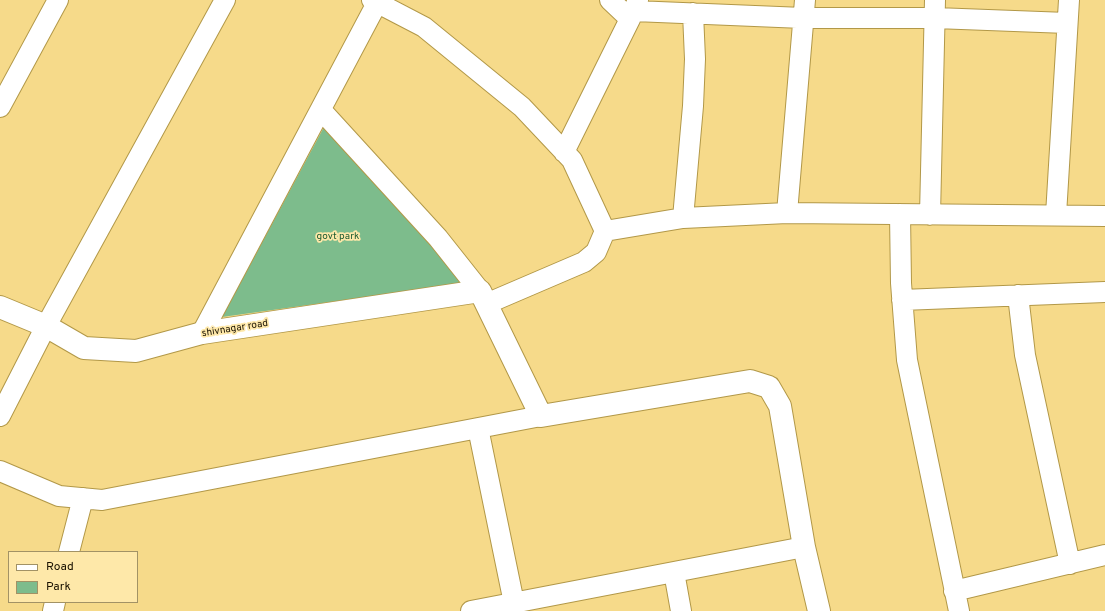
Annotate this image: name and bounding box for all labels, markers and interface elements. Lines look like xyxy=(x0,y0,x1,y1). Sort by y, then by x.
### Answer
park label: govt park xyxy=(317,231,359,243)
street label: shivnagar road xyxy=(201,318,269,340)
legend xyxy=(8,551,138,603)
text: Road xyxy=(46,559,74,575)
text: Park xyxy=(46,579,71,595)

